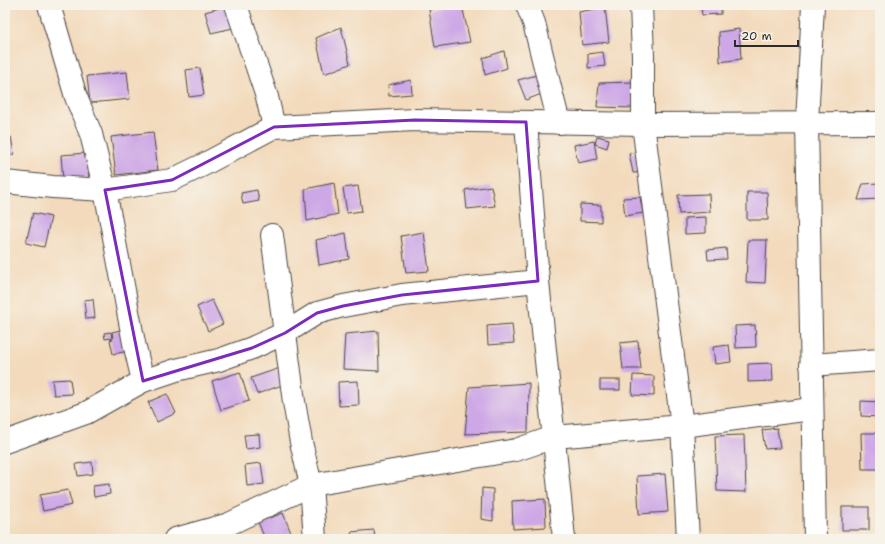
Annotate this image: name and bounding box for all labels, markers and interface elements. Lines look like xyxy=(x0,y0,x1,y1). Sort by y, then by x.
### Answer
scale bar xyxy=(735,22,798,48)
text: 20 m xyxy=(741,28,772,44)

